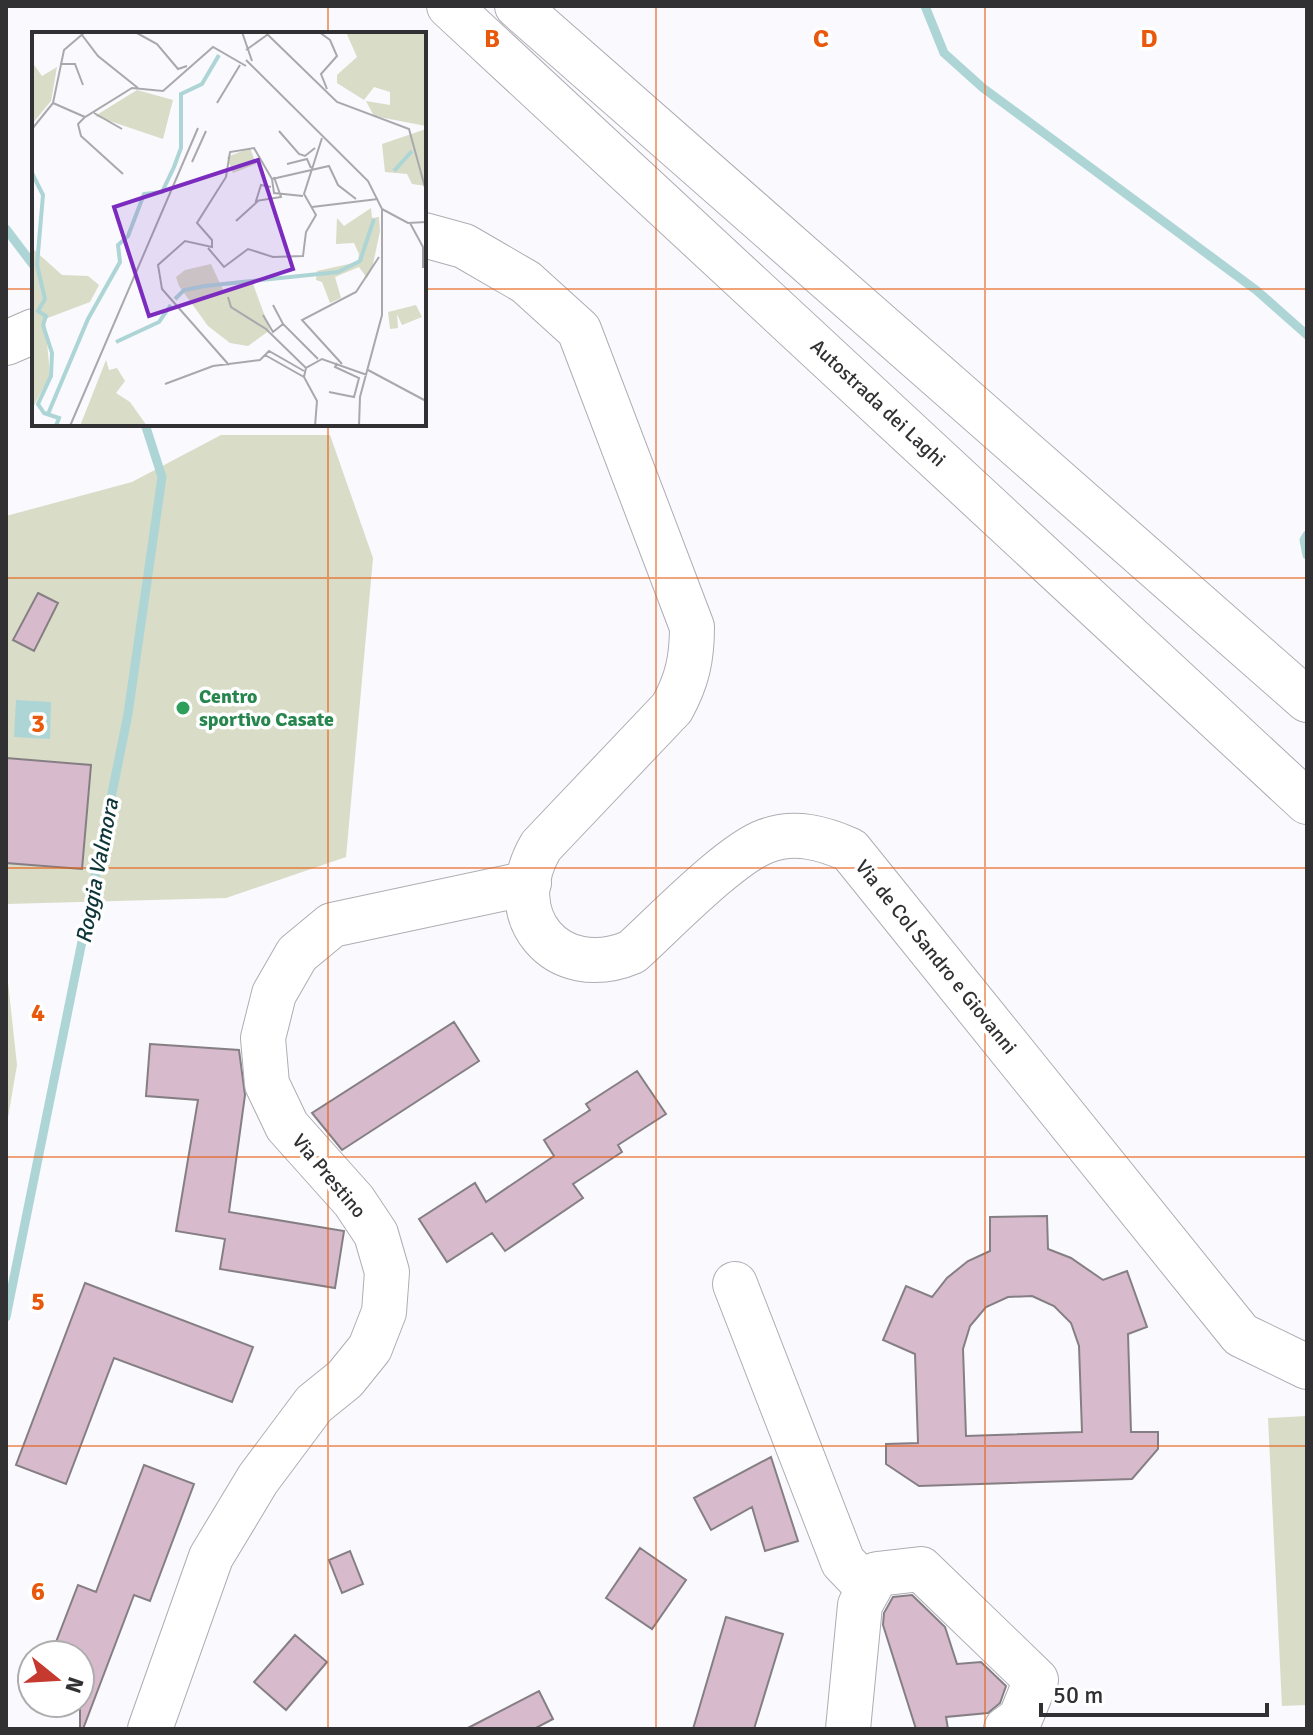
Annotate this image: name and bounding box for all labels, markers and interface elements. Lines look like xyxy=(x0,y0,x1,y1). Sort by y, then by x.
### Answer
text: B xyxy=(484,23,500,55)
text: C xyxy=(813,23,829,55)
text: D xyxy=(1140,23,1158,55)
inset map xyxy=(32,32,426,426)
street label: Autostrada dei Laghi xyxy=(805,334,951,472)
place label: Centro sportivo Casate xyxy=(199,684,334,732)
marker: Centro sportivo Casate xyxy=(174,699,192,717)
text: 3 xyxy=(31,708,45,740)
water label: Roggia Valmora xyxy=(70,795,124,946)
street label: Via de Col Sandro e Giovanni xyxy=(850,855,1022,1059)
text: 4 xyxy=(31,997,45,1029)
street label: Via Prestino xyxy=(287,1129,371,1223)
text: 5 xyxy=(31,1286,45,1318)
text: 6 xyxy=(31,1576,45,1608)
north arrow xyxy=(16,1639,96,1719)
scale bar xyxy=(1041,1667,1267,1717)
text: N xyxy=(59,1674,90,1696)
text: 50 m xyxy=(1053,1680,1103,1710)

